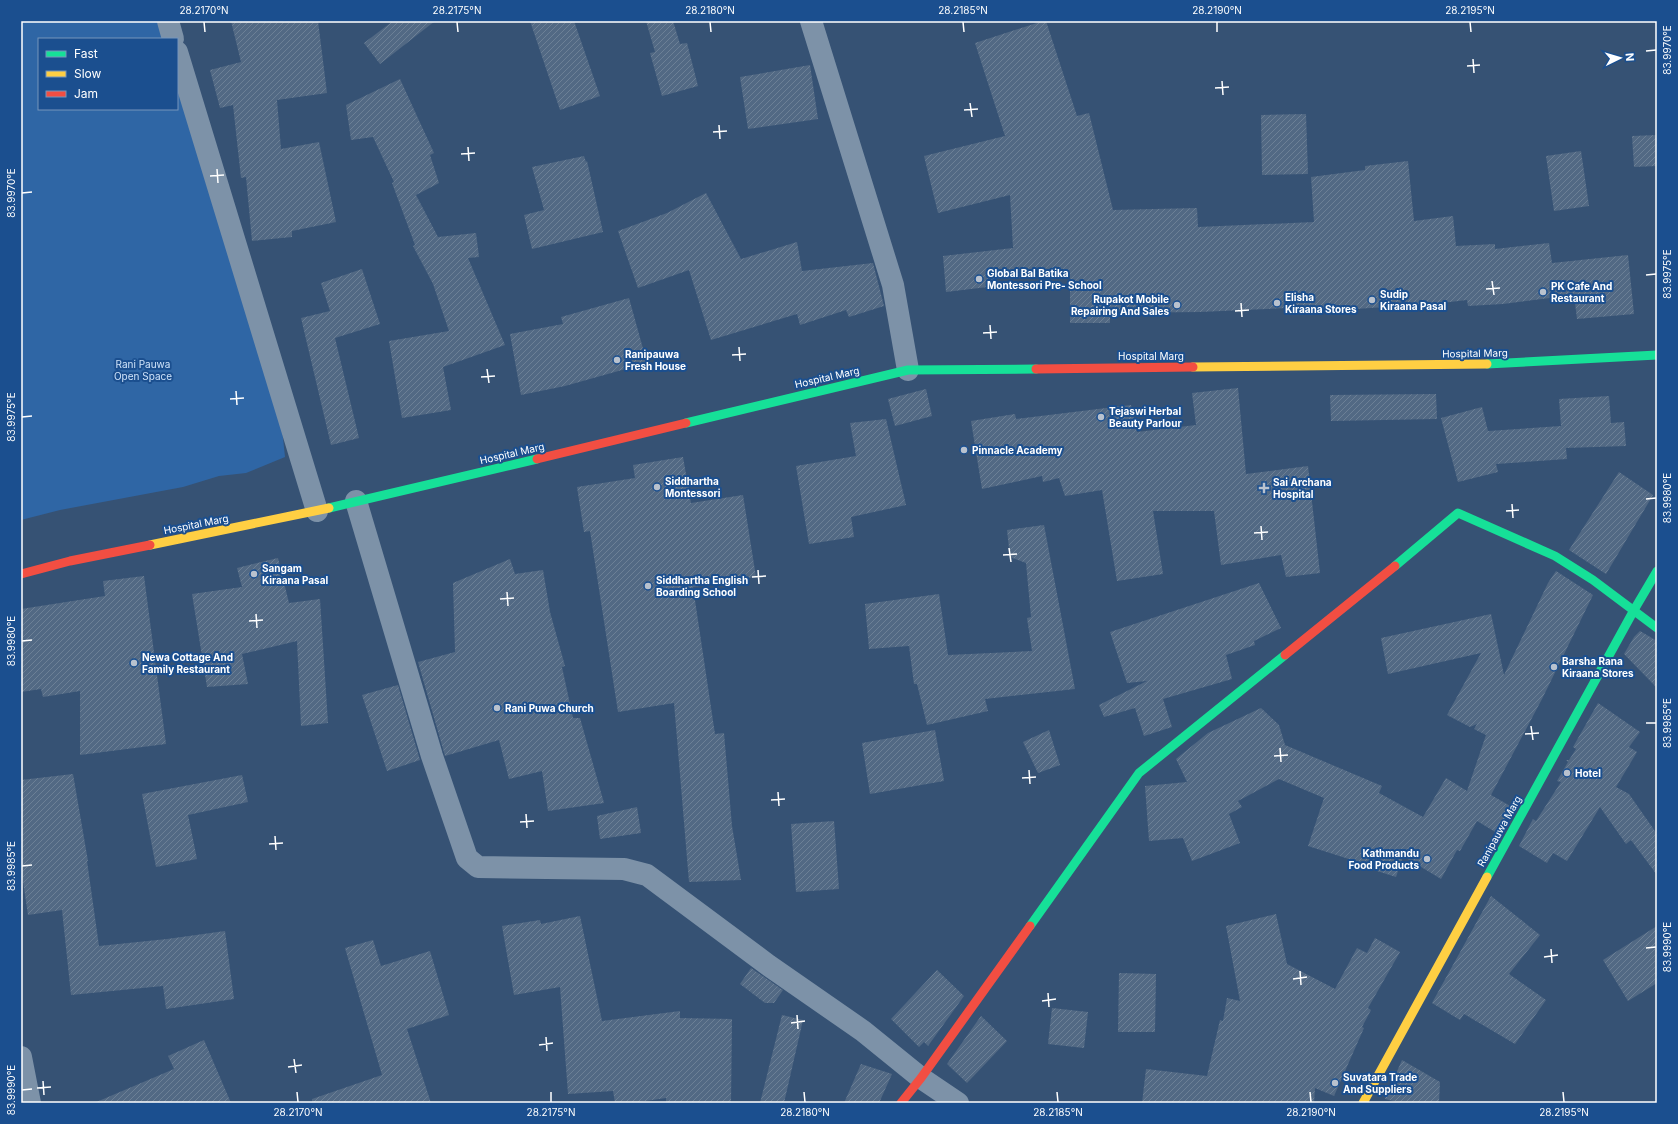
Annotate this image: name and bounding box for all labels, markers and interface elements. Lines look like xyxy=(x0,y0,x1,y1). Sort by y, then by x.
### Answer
text: 28.2170°N xyxy=(179,4,229,16)
text: 28.2175°N xyxy=(433,4,481,16)
text: 28.2180°N xyxy=(685,4,735,16)
text: 28.2185°N xyxy=(938,4,988,16)
text: 28.2190°N xyxy=(1192,4,1242,16)
text: 28.2195°N xyxy=(1445,4,1495,16)
text: 83.9970°E xyxy=(1661,25,1673,75)
legend xyxy=(38,38,178,110)
north arrow xyxy=(1600,38,1640,78)
text: Fast xyxy=(74,46,98,61)
text: N xyxy=(1623,52,1637,62)
text: Slow xyxy=(74,66,102,81)
text: Jam xyxy=(74,86,98,101)
text: 83.9970°E xyxy=(5,168,17,218)
text: 83.9975°E xyxy=(1661,249,1673,299)
place label: Global Bal Batika Montessori Pre- School xyxy=(987,267,1102,291)
marker: Global Bal Batika Montessori Pre- School xyxy=(974,274,984,284)
place label: PK Cafe And Restaurant xyxy=(1551,280,1612,304)
marker: PK Cafe And Restaurant xyxy=(1538,287,1548,297)
place label: Sudip Kiraana Pasal xyxy=(1380,288,1446,312)
place label: Elisha Kiraana Stores xyxy=(1285,291,1357,315)
place label: Rupakot Mobile Repairing And Sales xyxy=(1071,293,1169,318)
marker: Sudip Kiraana Pasal xyxy=(1367,295,1377,305)
marker: Elisha Kiraana Stores xyxy=(1272,298,1282,308)
marker: Rupakot Mobile Repairing And Sales xyxy=(1172,300,1182,310)
street label: Hospital Marg xyxy=(1442,346,1508,360)
place label: Ranipauwa Fresh House xyxy=(625,348,686,372)
street label: Hospital Marg xyxy=(1118,350,1184,362)
marker: Ranipauwa Fresh House xyxy=(612,355,622,365)
park label: Rani Pauwa Open Space xyxy=(114,358,172,382)
street label: Hospital Marg xyxy=(794,364,860,390)
text: 83.9975°E xyxy=(5,392,17,442)
place label: Tejaswi Herbal Beauty Parlour xyxy=(1109,405,1182,430)
marker: Tejaswi Herbal Beauty Parlour xyxy=(1096,412,1106,422)
street label: Hospital Marg xyxy=(479,440,545,466)
place label: Pinnacle Academy xyxy=(972,444,1063,457)
marker: Pinnacle Academy xyxy=(959,445,969,455)
text: 83.9980°E xyxy=(1661,473,1673,523)
place label: Siddhartha Montessori xyxy=(665,475,721,499)
place label: Sai Archana Hospital xyxy=(1273,476,1332,500)
marker: Siddhartha Montessori xyxy=(652,482,662,492)
marker: Sai Archana Hospital xyxy=(1258,482,1270,494)
street label: Hospital Marg xyxy=(163,512,229,536)
place label: Sangam Kiraana Pasal xyxy=(262,562,328,586)
marker: Sangam Kiraana Pasal xyxy=(249,569,259,579)
place label: Siddhartha English Boarding School xyxy=(656,574,748,599)
marker: Siddhartha English Boarding School xyxy=(643,581,653,591)
text: 83.9980°E xyxy=(5,616,17,666)
place label: Newa Cottage And Family Restaurant xyxy=(142,651,233,676)
place label: Barsha Rana Kiraana Stores xyxy=(1562,655,1634,679)
marker: Newa Cottage And Family Restaurant xyxy=(129,658,139,668)
marker: Barsha Rana Kiraana Stores xyxy=(1549,662,1559,672)
text: 83.9985°E xyxy=(1661,698,1673,748)
place label: Rani Puwa Church xyxy=(505,702,594,714)
marker: Rani Puwa Church xyxy=(492,703,502,713)
place label: Hotel xyxy=(1575,767,1601,779)
marker: Hotel xyxy=(1562,768,1572,778)
street label: Ranipauwa Marg xyxy=(1475,794,1523,868)
text: 83.9985°E xyxy=(5,841,17,891)
place label: Kathmandu Food Products xyxy=(1348,847,1419,871)
marker: Kathmandu Food Products xyxy=(1422,854,1432,864)
text: 83.9990°E xyxy=(1661,922,1673,972)
text: 83.9990°E xyxy=(5,1065,17,1115)
place label: Suvatara Trade And Suppliers xyxy=(1343,1071,1417,1095)
marker: Suvatara Trade And Suppliers xyxy=(1330,1078,1340,1088)
text: 28.2170°N xyxy=(273,1106,323,1118)
text: 28.2175°N xyxy=(527,1106,575,1118)
text: 28.2180°N xyxy=(780,1106,830,1118)
text: 28.2185°N xyxy=(1033,1106,1083,1118)
text: 28.2190°N xyxy=(1286,1106,1336,1118)
text: 28.2195°N xyxy=(1539,1106,1589,1118)

